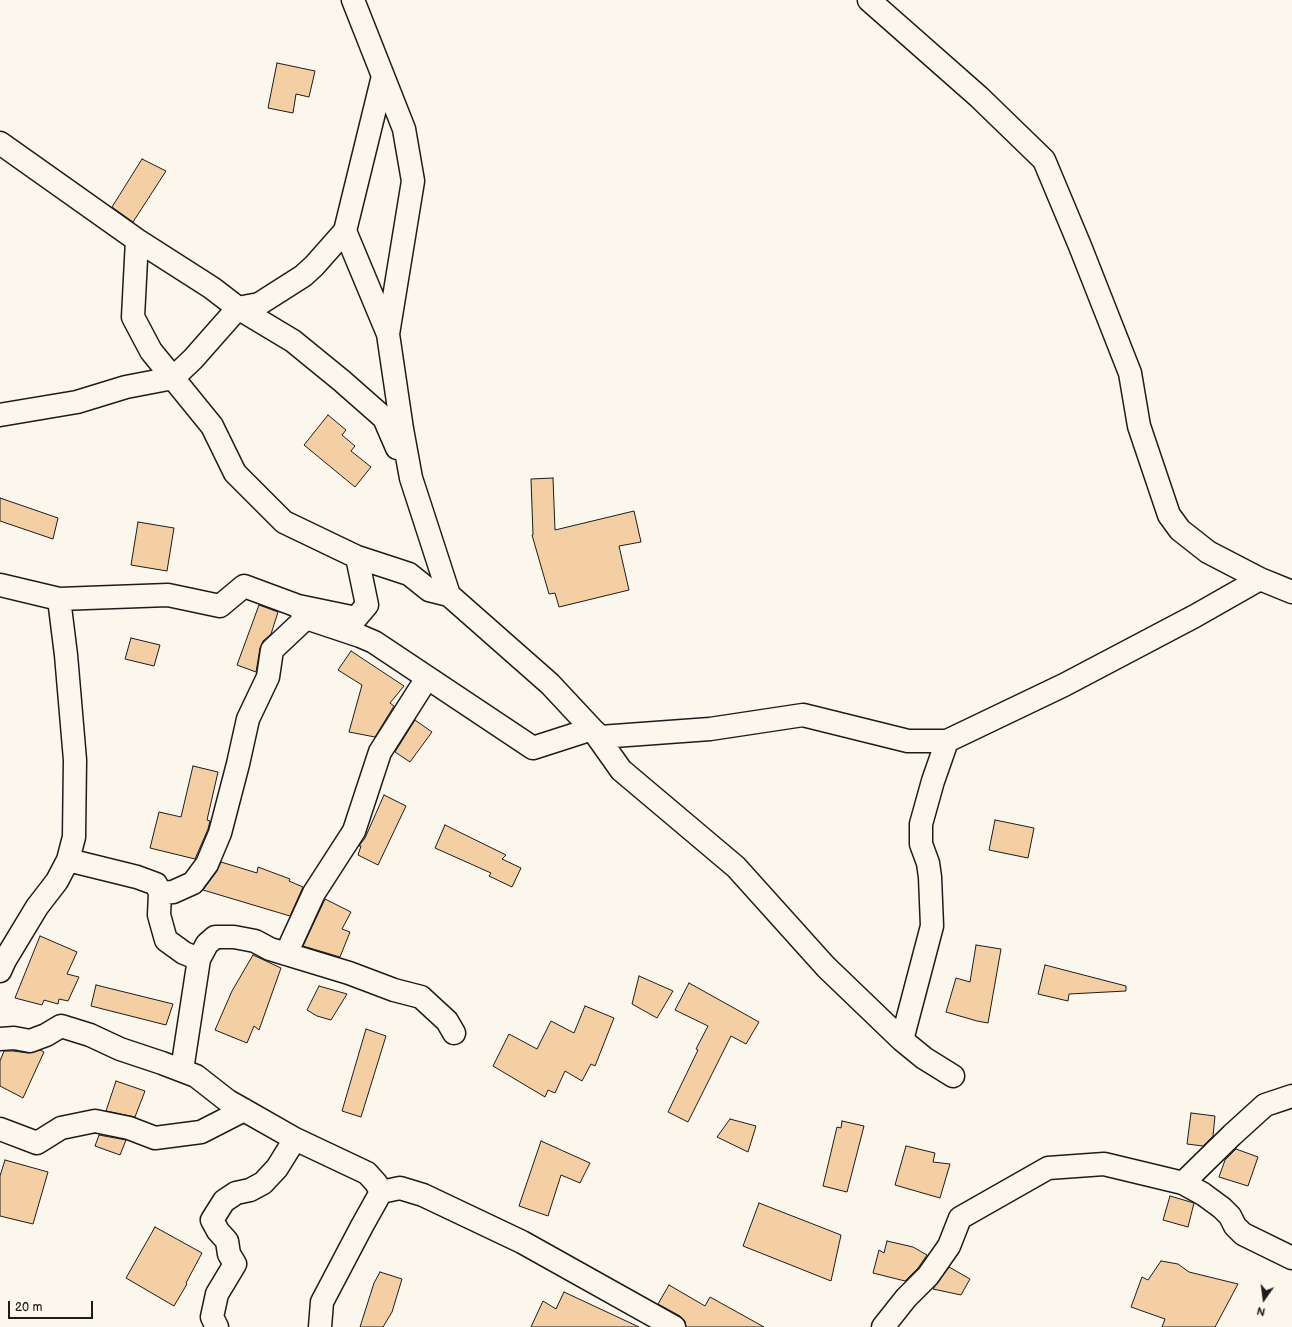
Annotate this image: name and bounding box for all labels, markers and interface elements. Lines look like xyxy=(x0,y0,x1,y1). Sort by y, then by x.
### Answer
north arrow xyxy=(1244,1279,1284,1319)
scale bar xyxy=(10,1293,95,1319)
text: 20 m xyxy=(15,1300,42,1315)
text: N xyxy=(1255,1304,1267,1318)

